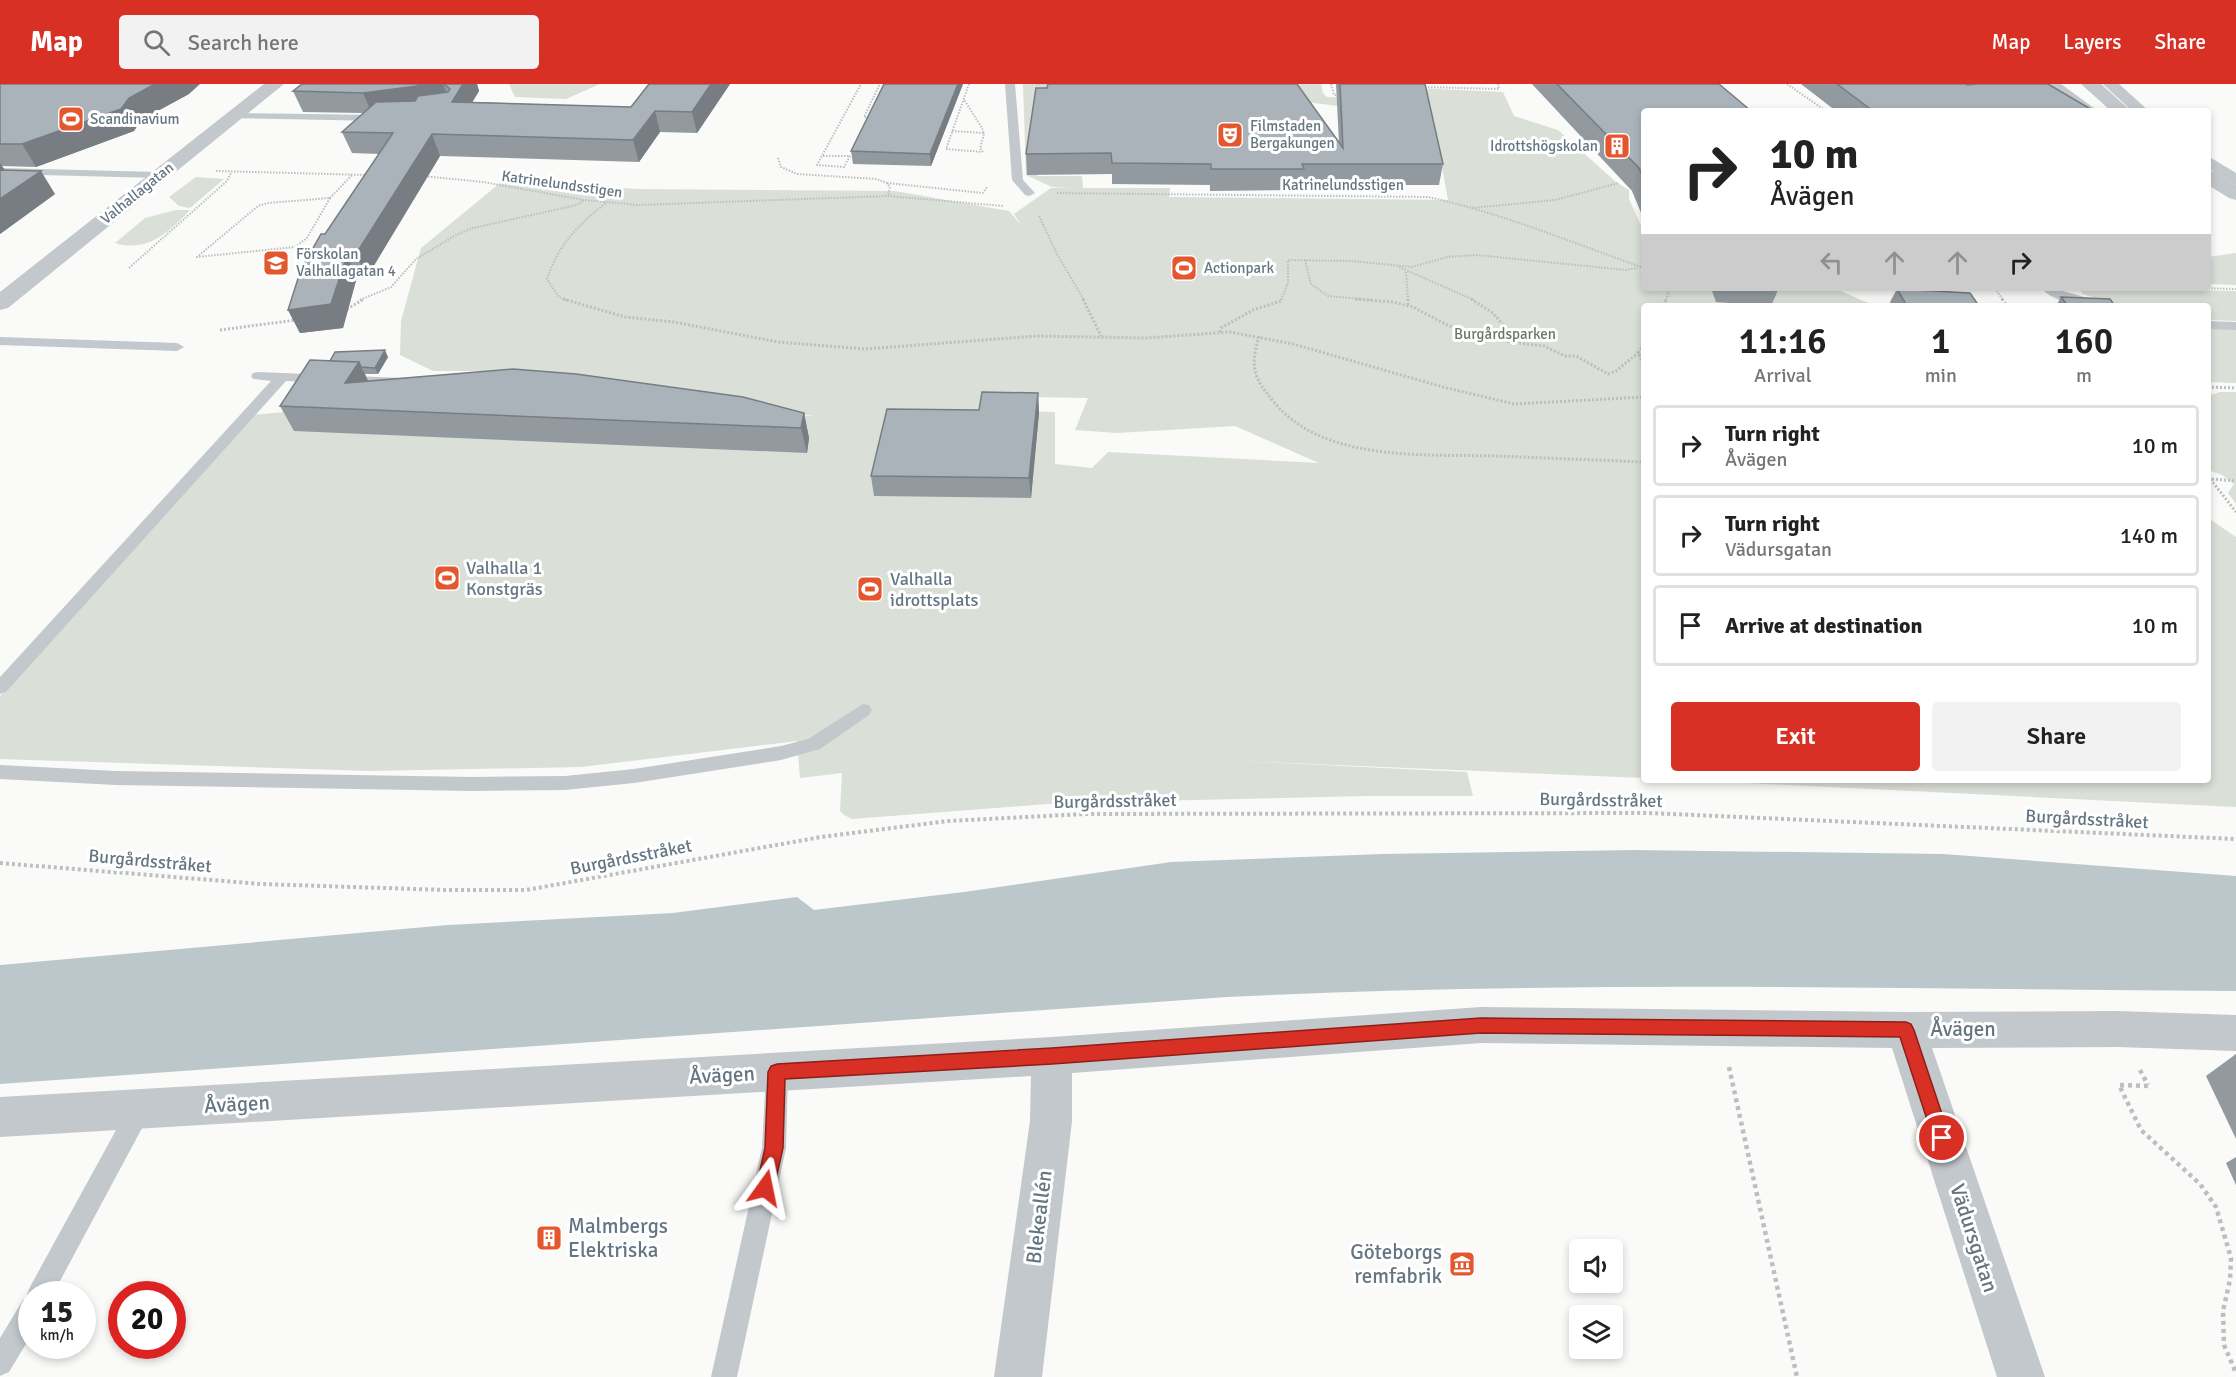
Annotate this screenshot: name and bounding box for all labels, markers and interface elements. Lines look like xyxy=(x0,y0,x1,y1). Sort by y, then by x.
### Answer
search box xyxy=(119,15,539,69)
text: Map xyxy=(30,25,83,59)
icon: search xyxy=(140,26,173,59)
text: Search here xyxy=(188,29,299,56)
text: Map xyxy=(1992,29,2030,55)
text: Layers xyxy=(2063,29,2121,55)
text: Share xyxy=(2154,29,2206,55)
sports icon: Scandinavium xyxy=(56,104,86,134)
place label: Scandinavium xyxy=(90,110,180,128)
place label: Filmstaden Bergakungen xyxy=(1250,117,1335,152)
theatre icon: Filmstaden Bergakungen xyxy=(1215,120,1245,150)
text: 10 m xyxy=(1770,129,1859,180)
building icon: Idrottshögskolan xyxy=(1602,131,1632,161)
icon: right xyxy=(1671,132,1749,210)
place label: Idrottshögskolan xyxy=(1490,137,1598,155)
street label: Valhallagatan xyxy=(97,158,177,228)
street label: Katrinelundsstigen xyxy=(500,167,624,201)
street label: Katrinelundsstigen xyxy=(1282,176,1404,194)
text: Åvägen xyxy=(1770,180,1854,213)
place label: Förskolan Valhallagatan 4 xyxy=(296,245,396,280)
icon: left xyxy=(1815,246,1848,279)
icon: ahead xyxy=(1878,246,1911,279)
icon: ahead xyxy=(1941,246,1974,279)
icon: right xyxy=(2004,246,2037,279)
school or university icon: Förskolan Valhallagatan 4 xyxy=(261,248,291,278)
sports icon: Actionpark xyxy=(1169,253,1199,283)
place label: Actionpark xyxy=(1204,259,1275,277)
text: 11:16 xyxy=(1739,319,1827,364)
text: 1 xyxy=(1931,319,1951,364)
text: 160 xyxy=(2055,319,2113,364)
park label: Burgårdsparken xyxy=(1454,325,1556,343)
text: Arrival xyxy=(1754,363,1812,388)
text: min xyxy=(1925,363,1957,388)
text: m xyxy=(2076,363,2092,388)
text: Turn right xyxy=(1725,420,1820,447)
icon: right xyxy=(1674,429,1707,462)
text: 10 m xyxy=(2132,432,2178,459)
text: Åvägen xyxy=(1725,447,1788,472)
text: Turn right xyxy=(1725,510,1820,537)
icon: right xyxy=(1674,519,1707,552)
text: 140 m xyxy=(2120,522,2178,549)
text: Vädursgatan xyxy=(1725,537,1832,562)
place label: Valhalla 1 Konstgräs xyxy=(466,557,543,600)
sports icon: Valhalla 1 Konstgräs xyxy=(432,563,462,593)
place label: Valhalla idrottsplats xyxy=(890,568,978,611)
sports icon: Valhalla idrottsplats xyxy=(855,574,885,604)
icon: arrive xyxy=(1674,609,1707,642)
text: Arrive at destination xyxy=(1725,612,1922,639)
text: 10 m xyxy=(2132,612,2178,639)
button: Exit xyxy=(1671,702,1920,771)
button: Share xyxy=(1932,702,2181,771)
street label: Burgårdsstråket xyxy=(1539,788,1663,812)
street label: Burgårdsstråket xyxy=(1053,789,1177,813)
street label: Burgårdsstråket xyxy=(2025,805,2149,833)
street label: Burgårdsstråket xyxy=(568,834,694,880)
street label: Burgårdsstråket xyxy=(88,845,212,877)
street label: Åvägen xyxy=(1930,1015,1996,1042)
street label: Åvägen xyxy=(688,1059,755,1090)
street label: Åvägen xyxy=(203,1088,270,1119)
pin xyxy=(1916,1112,1967,1163)
icon: arrive xyxy=(1925,1121,1958,1154)
position arrow xyxy=(733,1156,797,1220)
street label: Blekeallén xyxy=(1020,1169,1058,1265)
street label: Vädursgatan xyxy=(1944,1181,2004,1295)
place label: Malmbergs Elektriska xyxy=(568,1213,668,1263)
building icon: Malmbergs Elektriska xyxy=(534,1223,564,1253)
place label: Göteborgs remfabrik xyxy=(1350,1239,1442,1289)
map controls xyxy=(1569,1239,1623,1359)
button: sound xyxy=(1569,1239,1623,1293)
museum icon: Göteborgs remfabrik xyxy=(1447,1249,1477,1279)
speed limit sign: 20 xyxy=(108,1281,186,1359)
text: 15 xyxy=(41,1294,73,1331)
button: layers xyxy=(1569,1305,1623,1359)
text: km/h xyxy=(40,1326,74,1344)

